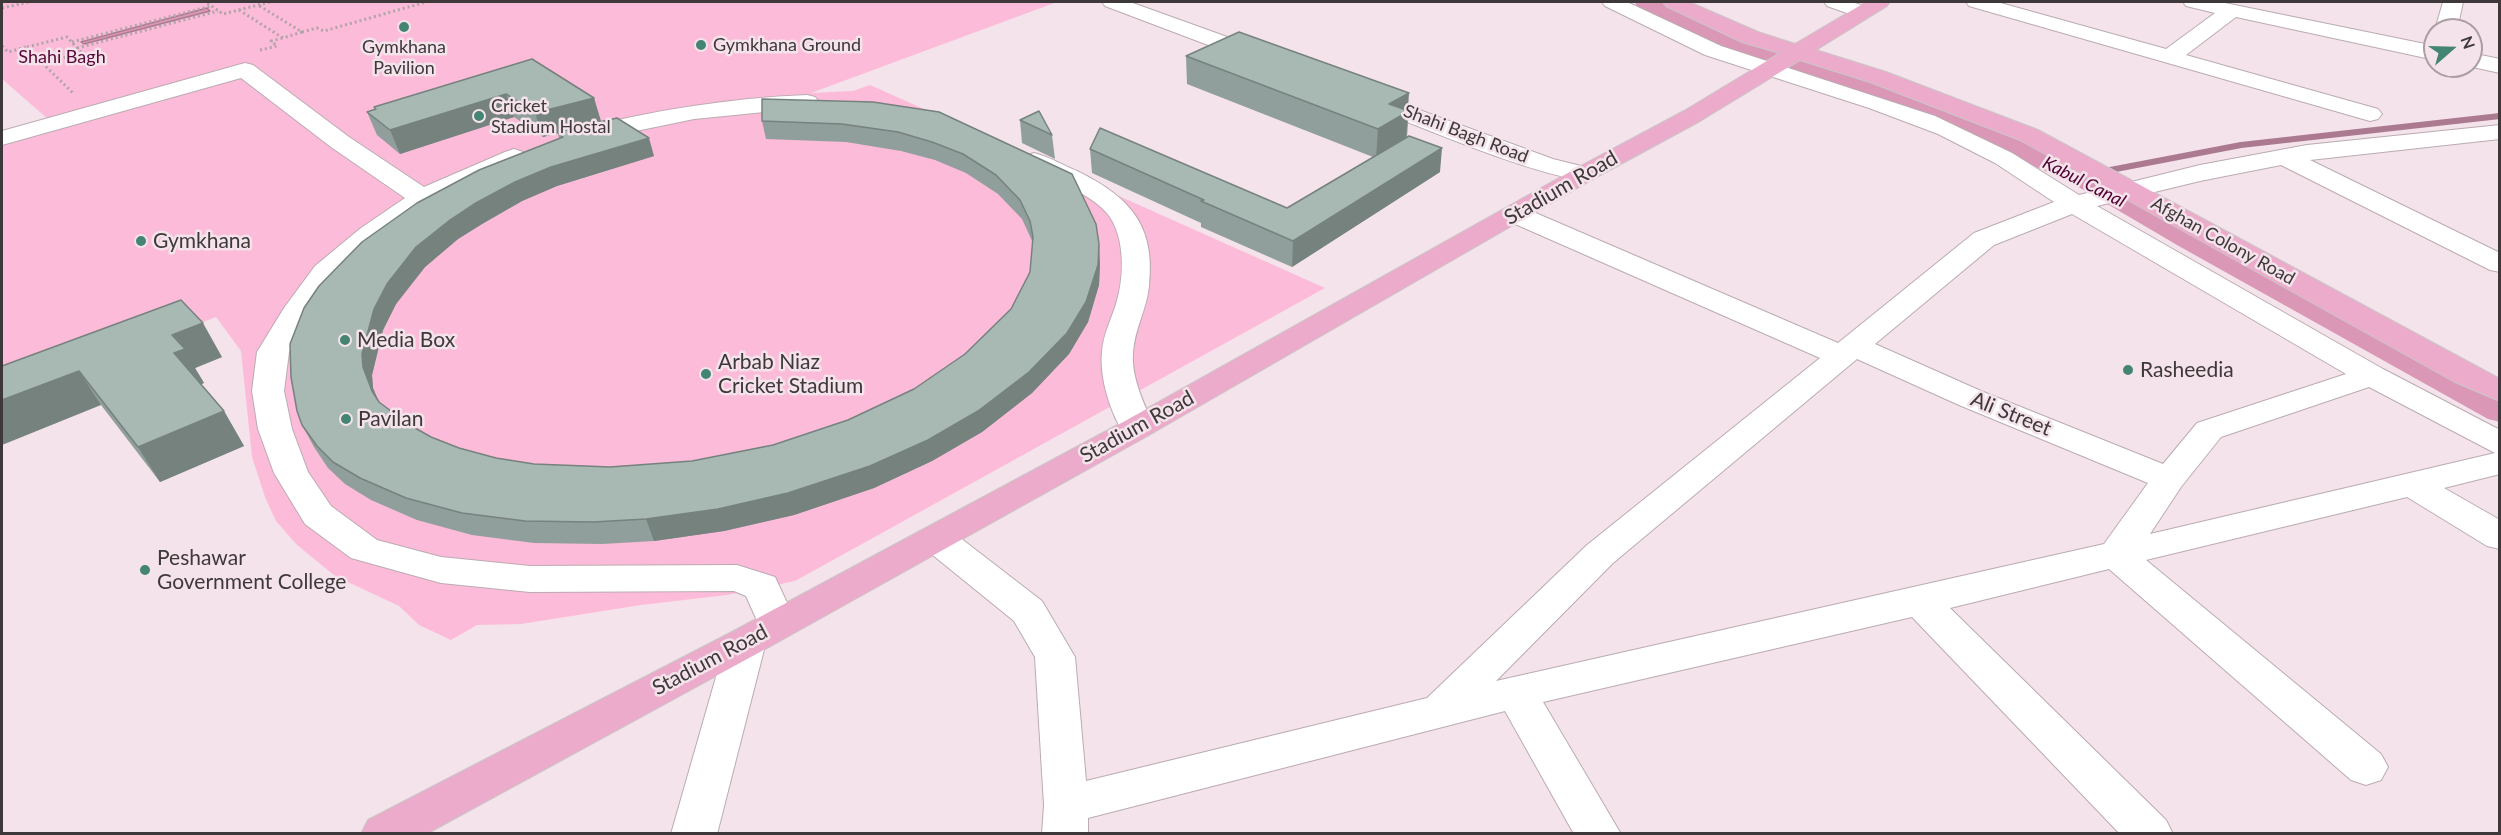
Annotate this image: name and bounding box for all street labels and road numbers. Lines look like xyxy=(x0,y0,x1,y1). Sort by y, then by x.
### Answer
street label: Shahi Bagh Road xyxy=(1401,100,1531,168)
street label: Stadium Road xyxy=(1500,145,1622,231)
street label: Afghan Colony Road xyxy=(2147,192,2299,290)
street label: Stadium Road xyxy=(1076,385,1198,469)
street label: Ali Street xyxy=(1967,386,2055,442)
street label: Stadium Road xyxy=(648,619,772,701)

